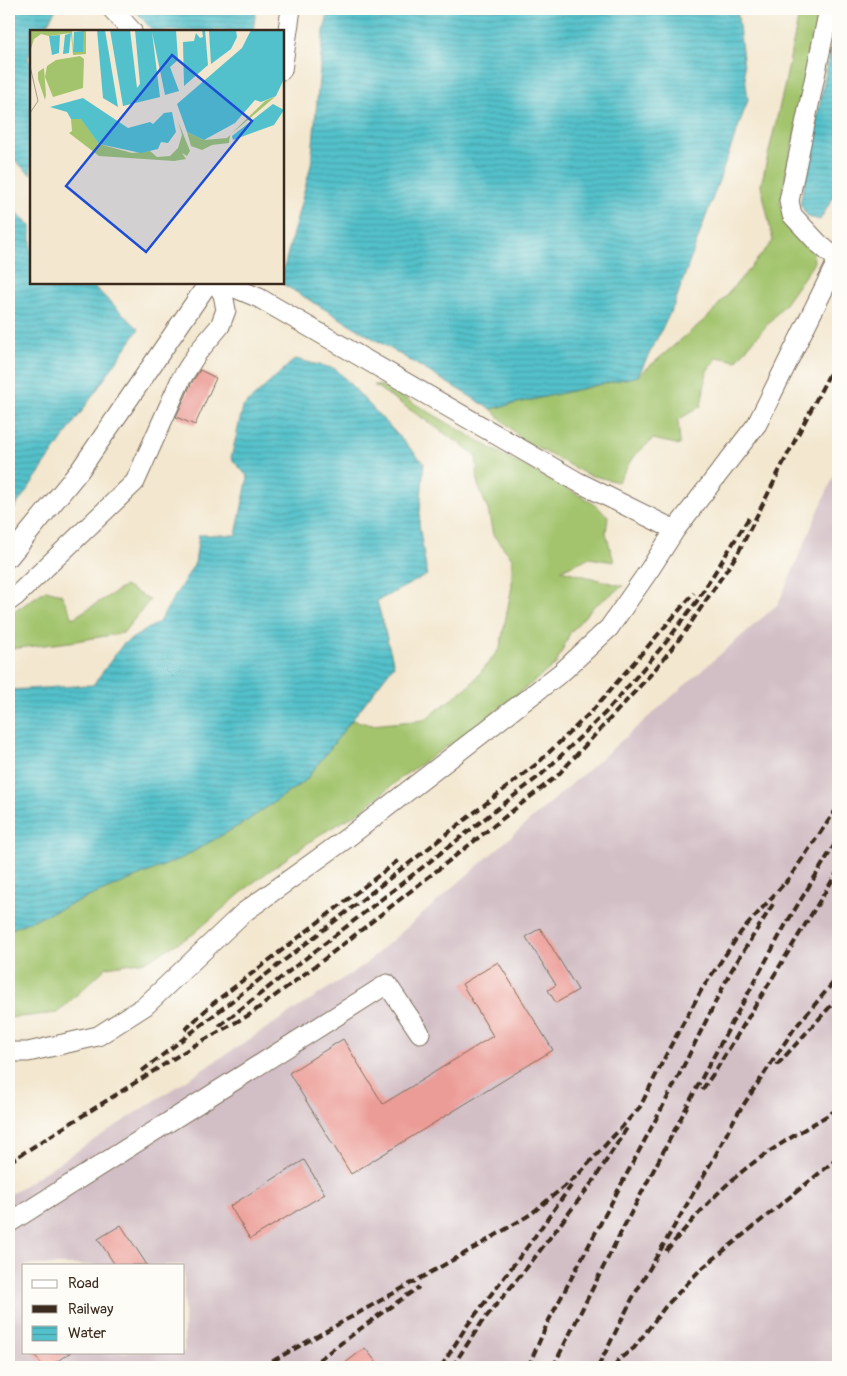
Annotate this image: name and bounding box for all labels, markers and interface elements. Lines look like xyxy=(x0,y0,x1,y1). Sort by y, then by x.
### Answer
inset map xyxy=(30,30,284,284)
legend xyxy=(22,1264,185,1354)
text: Road xyxy=(68,1274,99,1293)
text: Railway xyxy=(68,1300,114,1319)
text: Water xyxy=(68,1324,107,1343)

